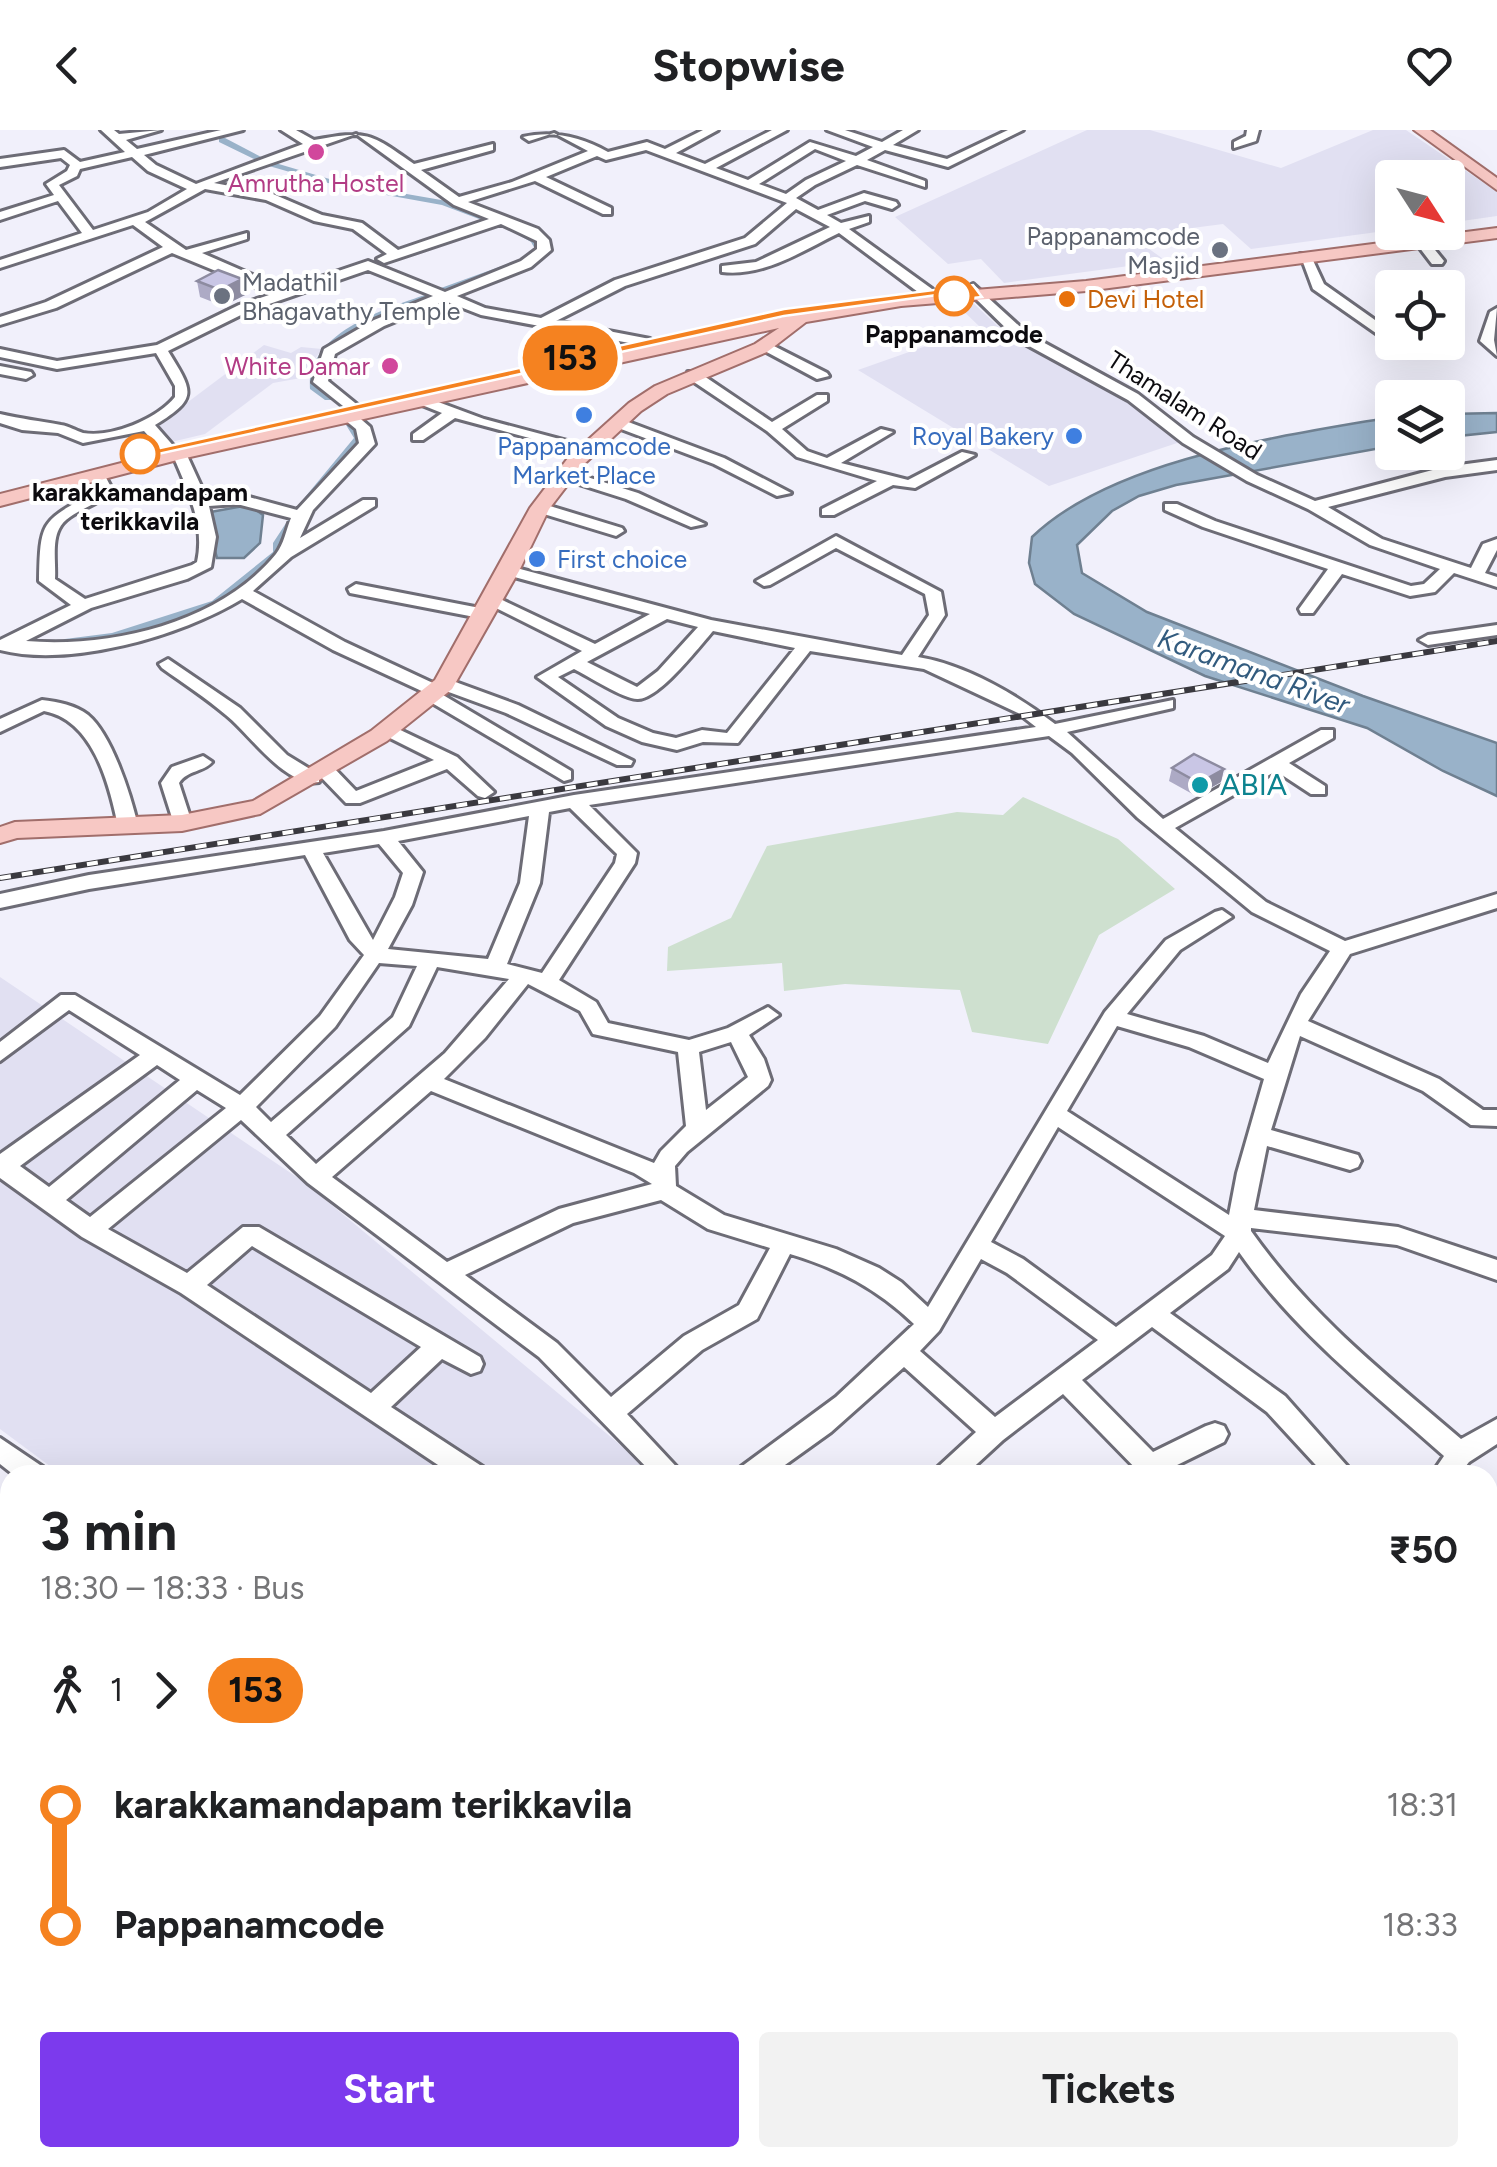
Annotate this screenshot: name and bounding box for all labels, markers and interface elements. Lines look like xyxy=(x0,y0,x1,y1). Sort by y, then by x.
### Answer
icon: back xyxy=(40,38,95,93)
text: Stopwise xyxy=(652,38,845,92)
icon: heart xyxy=(1402,38,1457,93)
marker: Amrutha Hostel xyxy=(305,141,327,163)
north arrow xyxy=(1375,160,1465,250)
map controls xyxy=(1375,160,1465,470)
place label: Amrutha Hostel xyxy=(228,168,404,198)
place label: Pappanamcode Masjid xyxy=(1026,221,1200,280)
marker: Pappanamcode Masjid xyxy=(1209,239,1231,261)
place label: Madathil Bhagavathy Temple xyxy=(242,267,460,326)
button: locate xyxy=(1375,270,1465,360)
marker: Pappanamcode xyxy=(935,277,973,315)
place label: Devi Hotel xyxy=(1087,284,1204,314)
marker: Madathil Bhagavathy Temple xyxy=(211,285,233,307)
marker: Devi Hotel xyxy=(1056,288,1078,310)
place label: Pappanamcode xyxy=(865,319,1043,349)
line badge: 153 xyxy=(512,326,628,390)
text: 153 xyxy=(543,337,597,379)
street label: Thamalam Road xyxy=(1102,344,1268,466)
place label: White Damar xyxy=(225,351,371,381)
marker: White Damar xyxy=(379,355,401,377)
button: layers xyxy=(1375,380,1465,470)
marker: Pappanamcode Market Place xyxy=(573,404,595,426)
place label: Royal Bakery xyxy=(912,421,1054,451)
marker: Royal Bakery xyxy=(1063,425,1085,447)
place label: Pappanamcode Market Place xyxy=(497,431,671,490)
marker: karakkamandapam terikkavila xyxy=(121,435,159,473)
place label: karakkamandapam terikkavila xyxy=(32,477,248,536)
place label: First choice xyxy=(557,544,687,574)
marker: First choice xyxy=(526,548,548,570)
water label: Karamana River xyxy=(1153,621,1356,722)
place label: ABIA xyxy=(1220,766,1288,803)
marker: ABIA xyxy=(1189,774,1211,796)
text: 3 min xyxy=(40,1498,177,1564)
text: ₹50 xyxy=(1388,1527,1458,1573)
text: 18:30 – 18:33 · Bus xyxy=(40,1569,304,1607)
icon: walk xyxy=(40,1663,95,1718)
icon: forward xyxy=(138,1663,193,1718)
text: 153 xyxy=(228,1669,283,1711)
text: 1 xyxy=(110,1671,123,1709)
text: karakkamandapam terikkavila xyxy=(114,1782,632,1828)
text: 18:31 xyxy=(1386,1786,1458,1824)
text: Pappanamcode xyxy=(114,1902,384,1948)
text: 18:33 xyxy=(1382,1906,1458,1944)
button: Start xyxy=(40,2032,739,2147)
button: Tickets xyxy=(759,2032,1458,2147)

